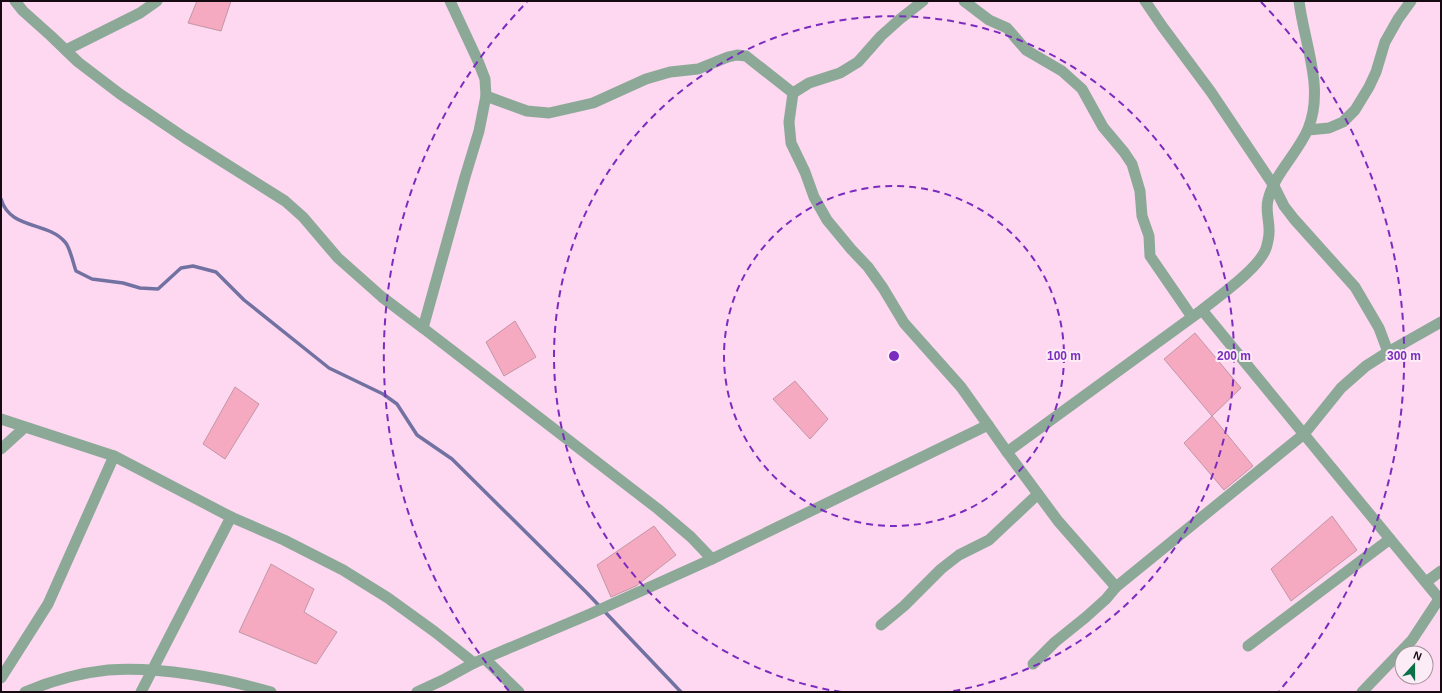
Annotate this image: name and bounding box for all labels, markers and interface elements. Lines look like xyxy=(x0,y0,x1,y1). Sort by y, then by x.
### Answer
centre of rings xyxy=(887,349,901,363)
text: 100 m xyxy=(1047,349,1081,363)
text: 200 m xyxy=(1217,349,1251,363)
text: 300 m xyxy=(1387,349,1421,363)
north arrow xyxy=(1394,645,1434,685)
text: N xyxy=(1412,649,1423,663)

